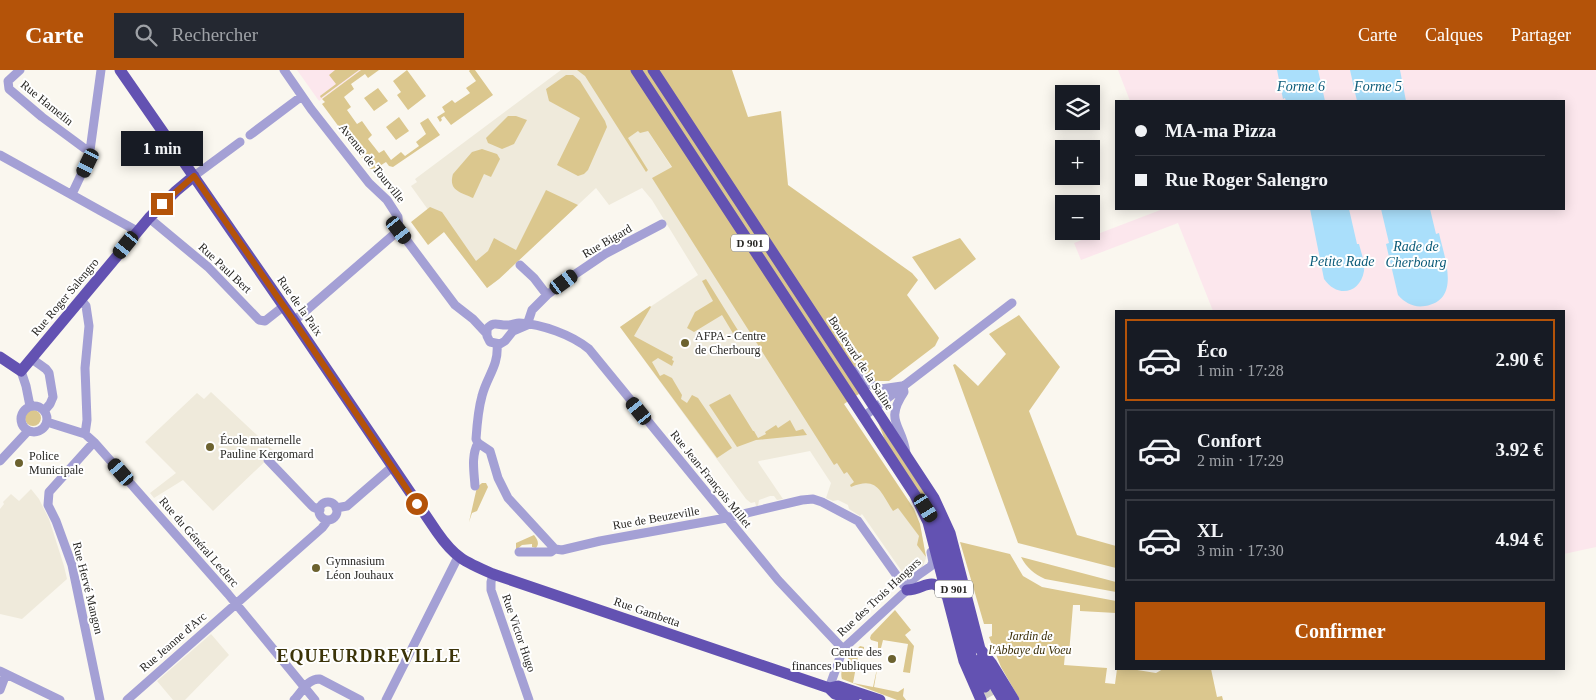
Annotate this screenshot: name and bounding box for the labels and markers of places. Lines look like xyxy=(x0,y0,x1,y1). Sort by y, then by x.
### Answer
place label: AFPA - Centre de Cherbourg xyxy=(695,329,766,357)
marker: AFPA - Centre de Cherbourg xyxy=(679,337,691,349)
place label: École maternelle Pauline Kergomard xyxy=(220,433,313,461)
marker: École maternelle Pauline Kergomard xyxy=(204,441,216,453)
place label: Police Municipale xyxy=(29,449,84,477)
marker: Police Municipale xyxy=(13,457,25,469)
place label: Gymnasium Léon Jouhaux xyxy=(326,554,394,582)
marker: Gymnasium Léon Jouhaux xyxy=(310,562,322,574)
place label: Centre des finances Publiques xyxy=(792,645,882,673)
marker: Centre des finances Publiques xyxy=(886,653,898,665)

